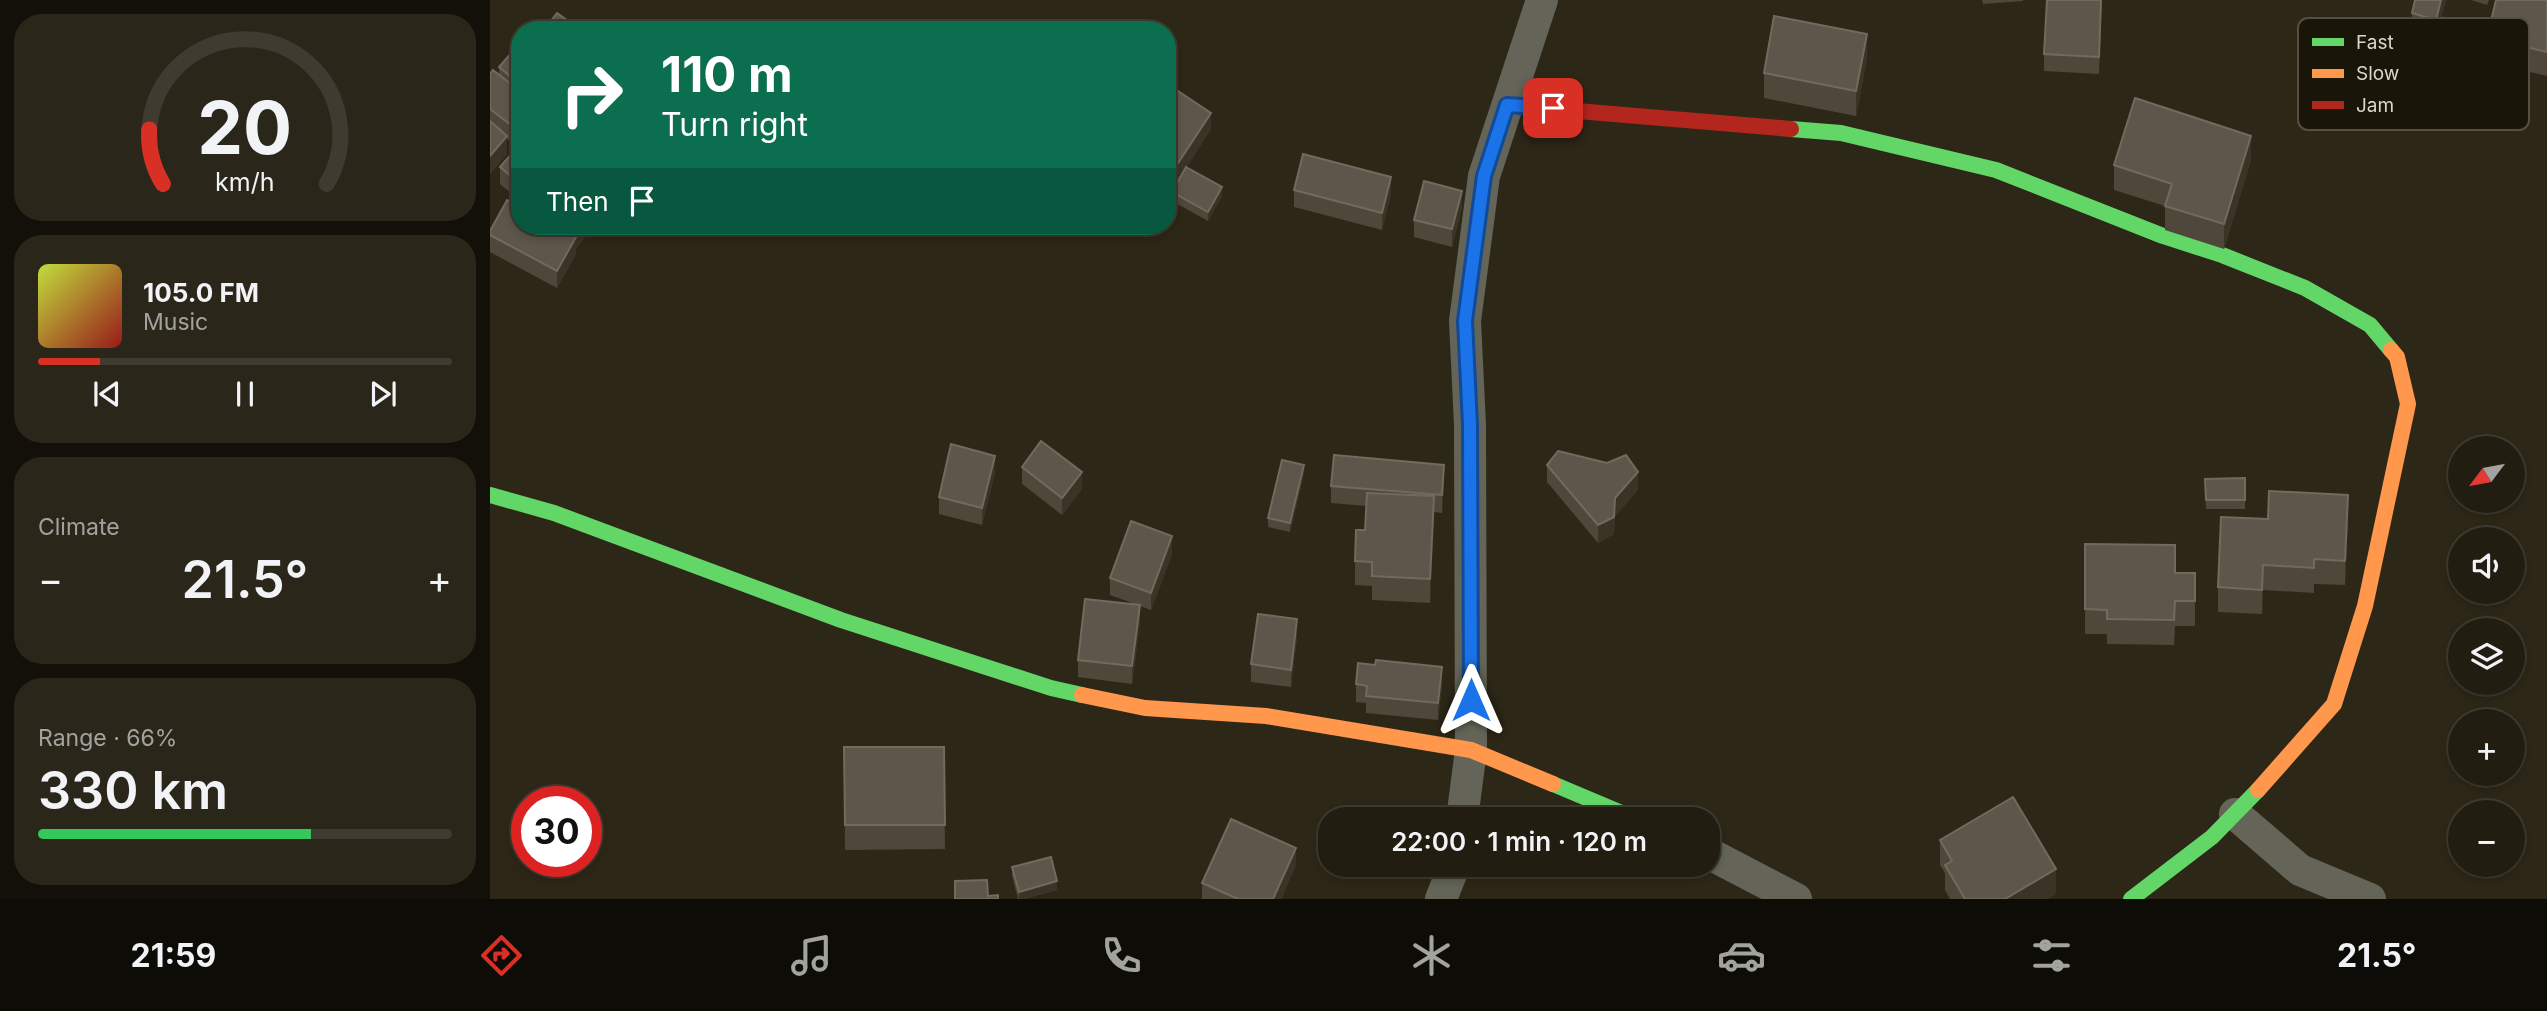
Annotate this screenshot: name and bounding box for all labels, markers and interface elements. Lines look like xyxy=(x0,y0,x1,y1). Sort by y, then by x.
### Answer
legend xyxy=(2298,18,2529,130)
text: Fast xyxy=(2356,31,2394,54)
text: 110 m xyxy=(661,45,793,104)
icon: right xyxy=(546,49,637,140)
text: Slow xyxy=(2356,62,2399,85)
pin xyxy=(1523,78,1583,138)
text: 20 xyxy=(198,83,292,172)
icon: arrive xyxy=(1534,89,1572,127)
text: Jam xyxy=(2356,94,2394,117)
text: Turn right xyxy=(661,105,808,144)
text: km/h xyxy=(215,166,275,196)
icon: arrive xyxy=(623,182,661,220)
text: Then xyxy=(546,186,609,217)
text: 105.0 FM xyxy=(143,277,259,308)
text: Music xyxy=(143,308,208,336)
icon: previous xyxy=(88,375,126,413)
icon: pause xyxy=(226,375,264,413)
icon: next xyxy=(364,375,402,413)
north arrow xyxy=(2448,436,2525,513)
map controls xyxy=(2448,436,2525,877)
text: Climate xyxy=(38,513,120,541)
button: sound xyxy=(2448,527,2525,604)
text: 21.5° xyxy=(182,548,308,611)
text: − xyxy=(38,556,63,602)
text: + xyxy=(427,556,452,602)
button: layers xyxy=(2448,618,2525,695)
position arrow xyxy=(1434,663,1508,737)
button: + xyxy=(2448,709,2525,786)
text: Range · 66% xyxy=(38,724,177,752)
text: 330 km xyxy=(38,759,228,822)
speed limit sign: 30 xyxy=(511,786,602,877)
button: − xyxy=(2448,800,2525,877)
text: 22:00 · 1 min · 120 m xyxy=(1391,826,1647,857)
icon: directions xyxy=(477,931,526,980)
icon: music xyxy=(787,931,836,980)
icon: phone xyxy=(1097,931,1146,980)
icon: climate xyxy=(1407,931,1456,980)
icon: car xyxy=(1717,931,1766,980)
icon: filters xyxy=(2027,931,2076,980)
text: 21:59 xyxy=(130,936,216,975)
text: 21.5° xyxy=(2337,936,2416,975)

